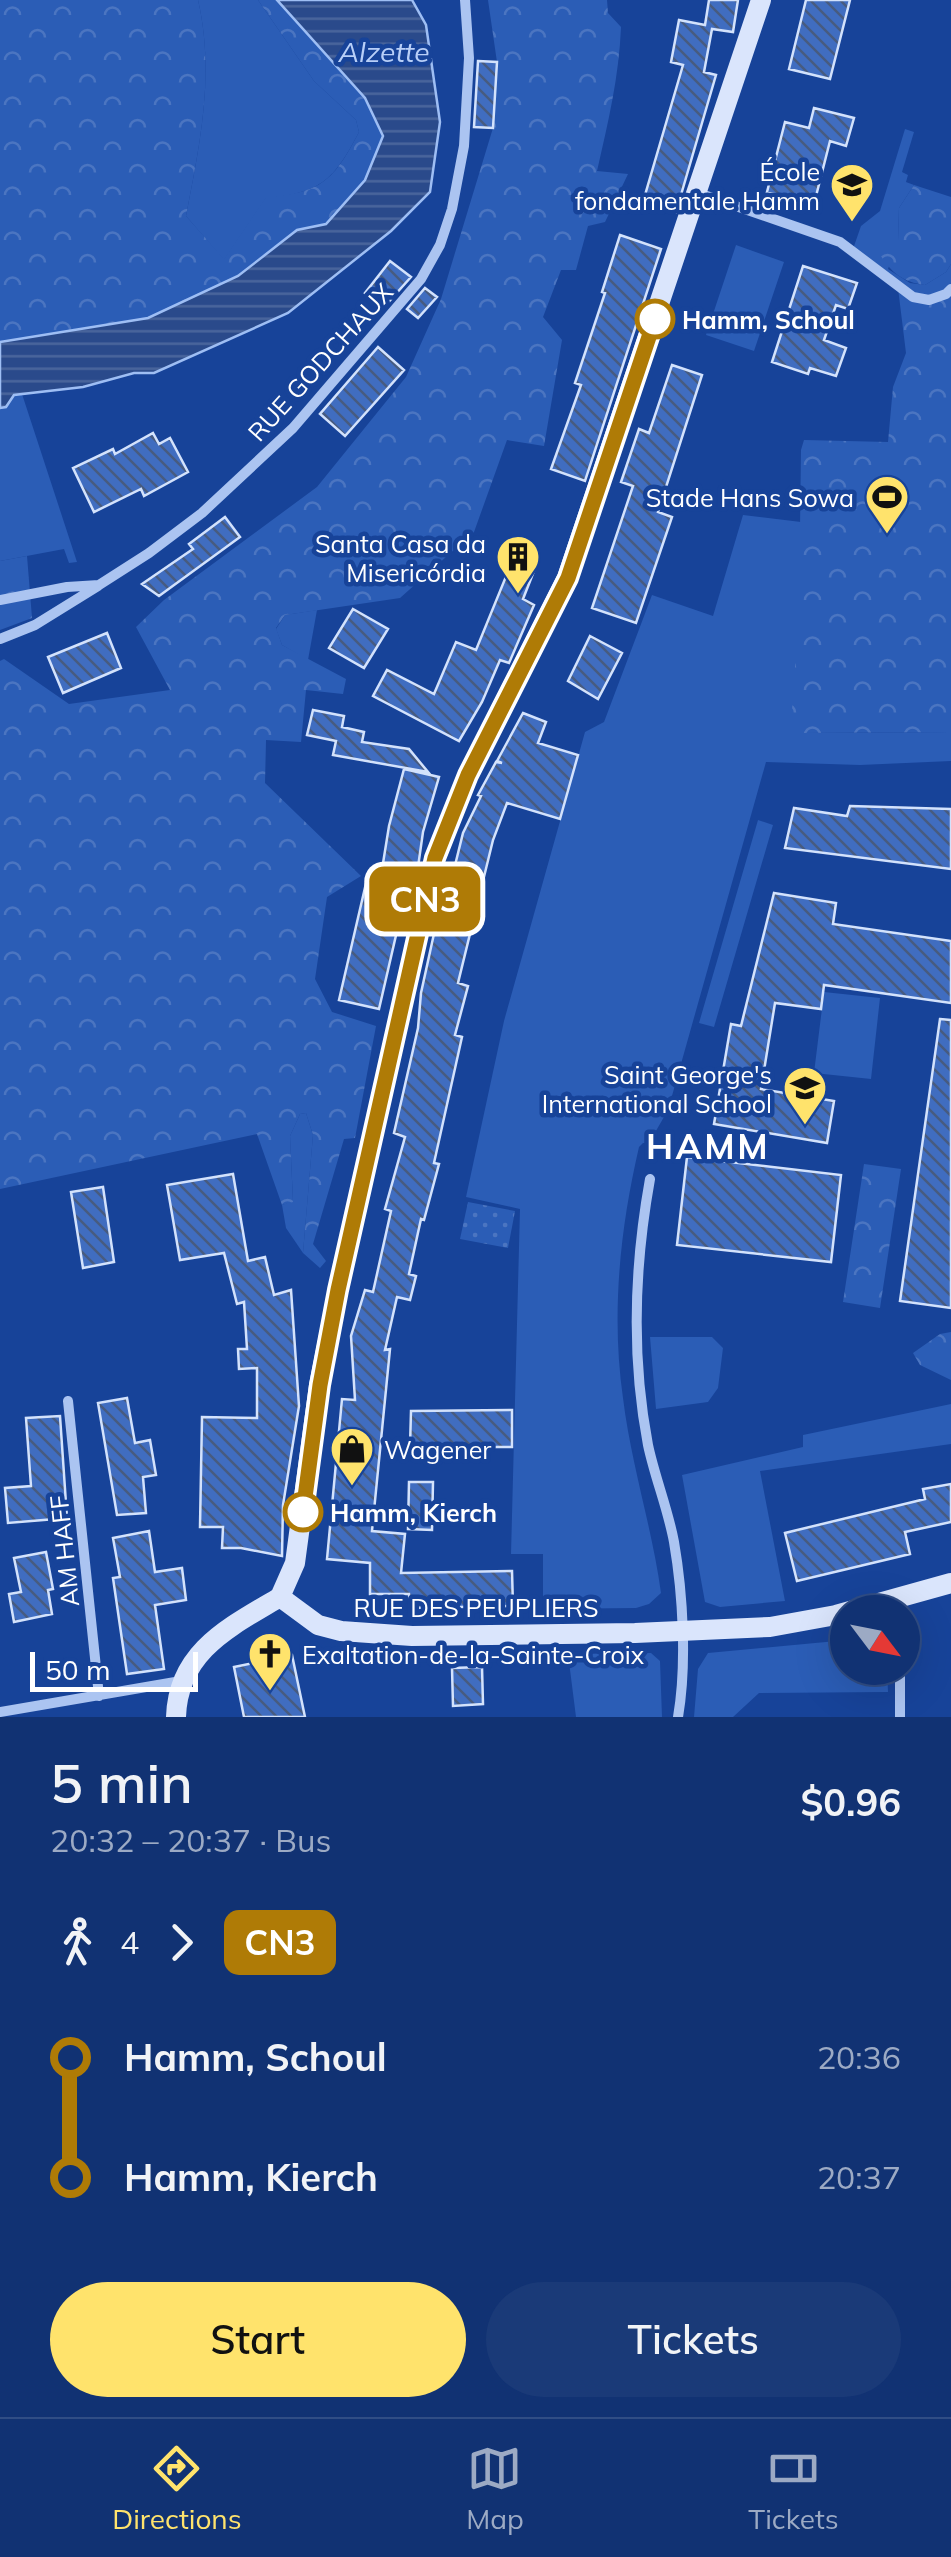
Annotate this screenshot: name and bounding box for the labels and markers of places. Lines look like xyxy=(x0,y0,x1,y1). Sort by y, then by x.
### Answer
place label: École fondamentale Hamm xyxy=(575,156,820,216)
school or university icon: École fondamentale Hamm xyxy=(829,162,875,223)
marker: Hamm, Schoul xyxy=(636,300,674,338)
place label: Hamm, Schoul xyxy=(682,304,855,335)
sports icon: Stade Hans Sowa xyxy=(864,474,910,535)
place label: Stade Hans Sowa xyxy=(646,482,854,513)
place label: Santa Casa da Misericórdia xyxy=(315,528,486,588)
building icon: Santa Casa da Misericórdia xyxy=(495,534,541,595)
place label: Saint George's International School xyxy=(542,1059,772,1119)
school or university icon: Saint George's International School xyxy=(782,1065,828,1126)
shop icon: Wagener xyxy=(329,1426,375,1487)
place label: Wagener xyxy=(384,1434,491,1465)
marker: Hamm, Kierch xyxy=(284,1493,322,1531)
place label: Hamm, Kierch xyxy=(330,1497,497,1528)
church icon: Exaltation-de-la-Sainte-Croix xyxy=(247,1631,293,1692)
place label: Exaltation-de-la-Sainte-Croix xyxy=(302,1639,645,1670)

